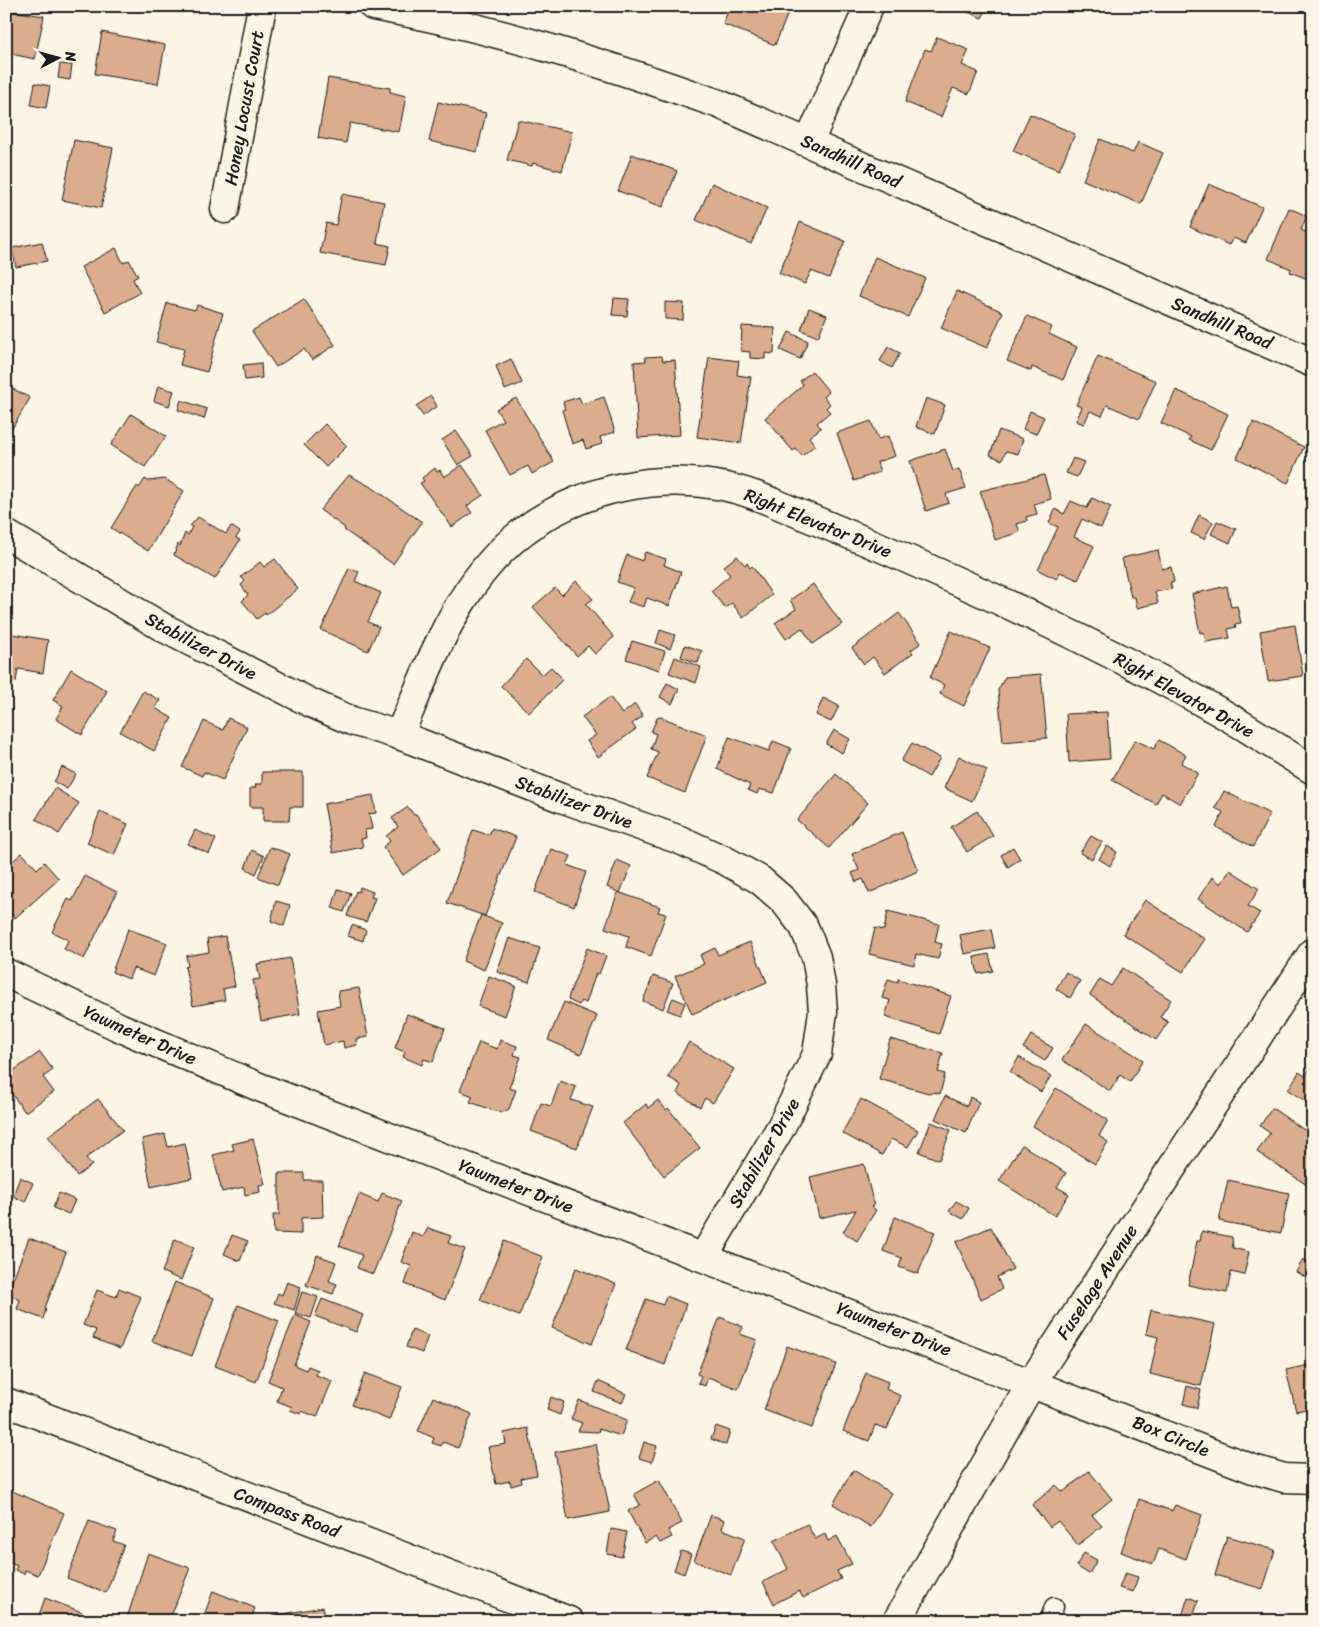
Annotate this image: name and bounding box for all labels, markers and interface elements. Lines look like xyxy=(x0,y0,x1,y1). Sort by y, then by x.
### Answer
street label: Honey Locust Court xyxy=(215,28,273,188)
north arrow xyxy=(32,32,82,82)
text: N xyxy=(57,50,83,63)
street label: Sandhill Road xyxy=(796,125,908,198)
street label: Sandhill Road xyxy=(1166,287,1279,359)
street label: Right Elevator Drive xyxy=(739,479,897,567)
street label: Stabilizer Drive xyxy=(139,603,263,689)
street label: Right Elevator Drive xyxy=(1108,643,1260,747)
street label: Stabilizer Drive xyxy=(511,766,638,838)
street label: Yawmeter Drive xyxy=(78,996,202,1074)
street label: Stabilizer Drive xyxy=(719,1092,809,1214)
street label: Yawmeter Drive xyxy=(454,1149,578,1223)
street label: Fuselage Avenue xyxy=(1048,1218,1146,1346)
street label: Yawmeter Drive xyxy=(832,1292,956,1366)
street label: Box Circle xyxy=(1128,1406,1215,1466)
street label: Compass Road xyxy=(229,1477,346,1547)

